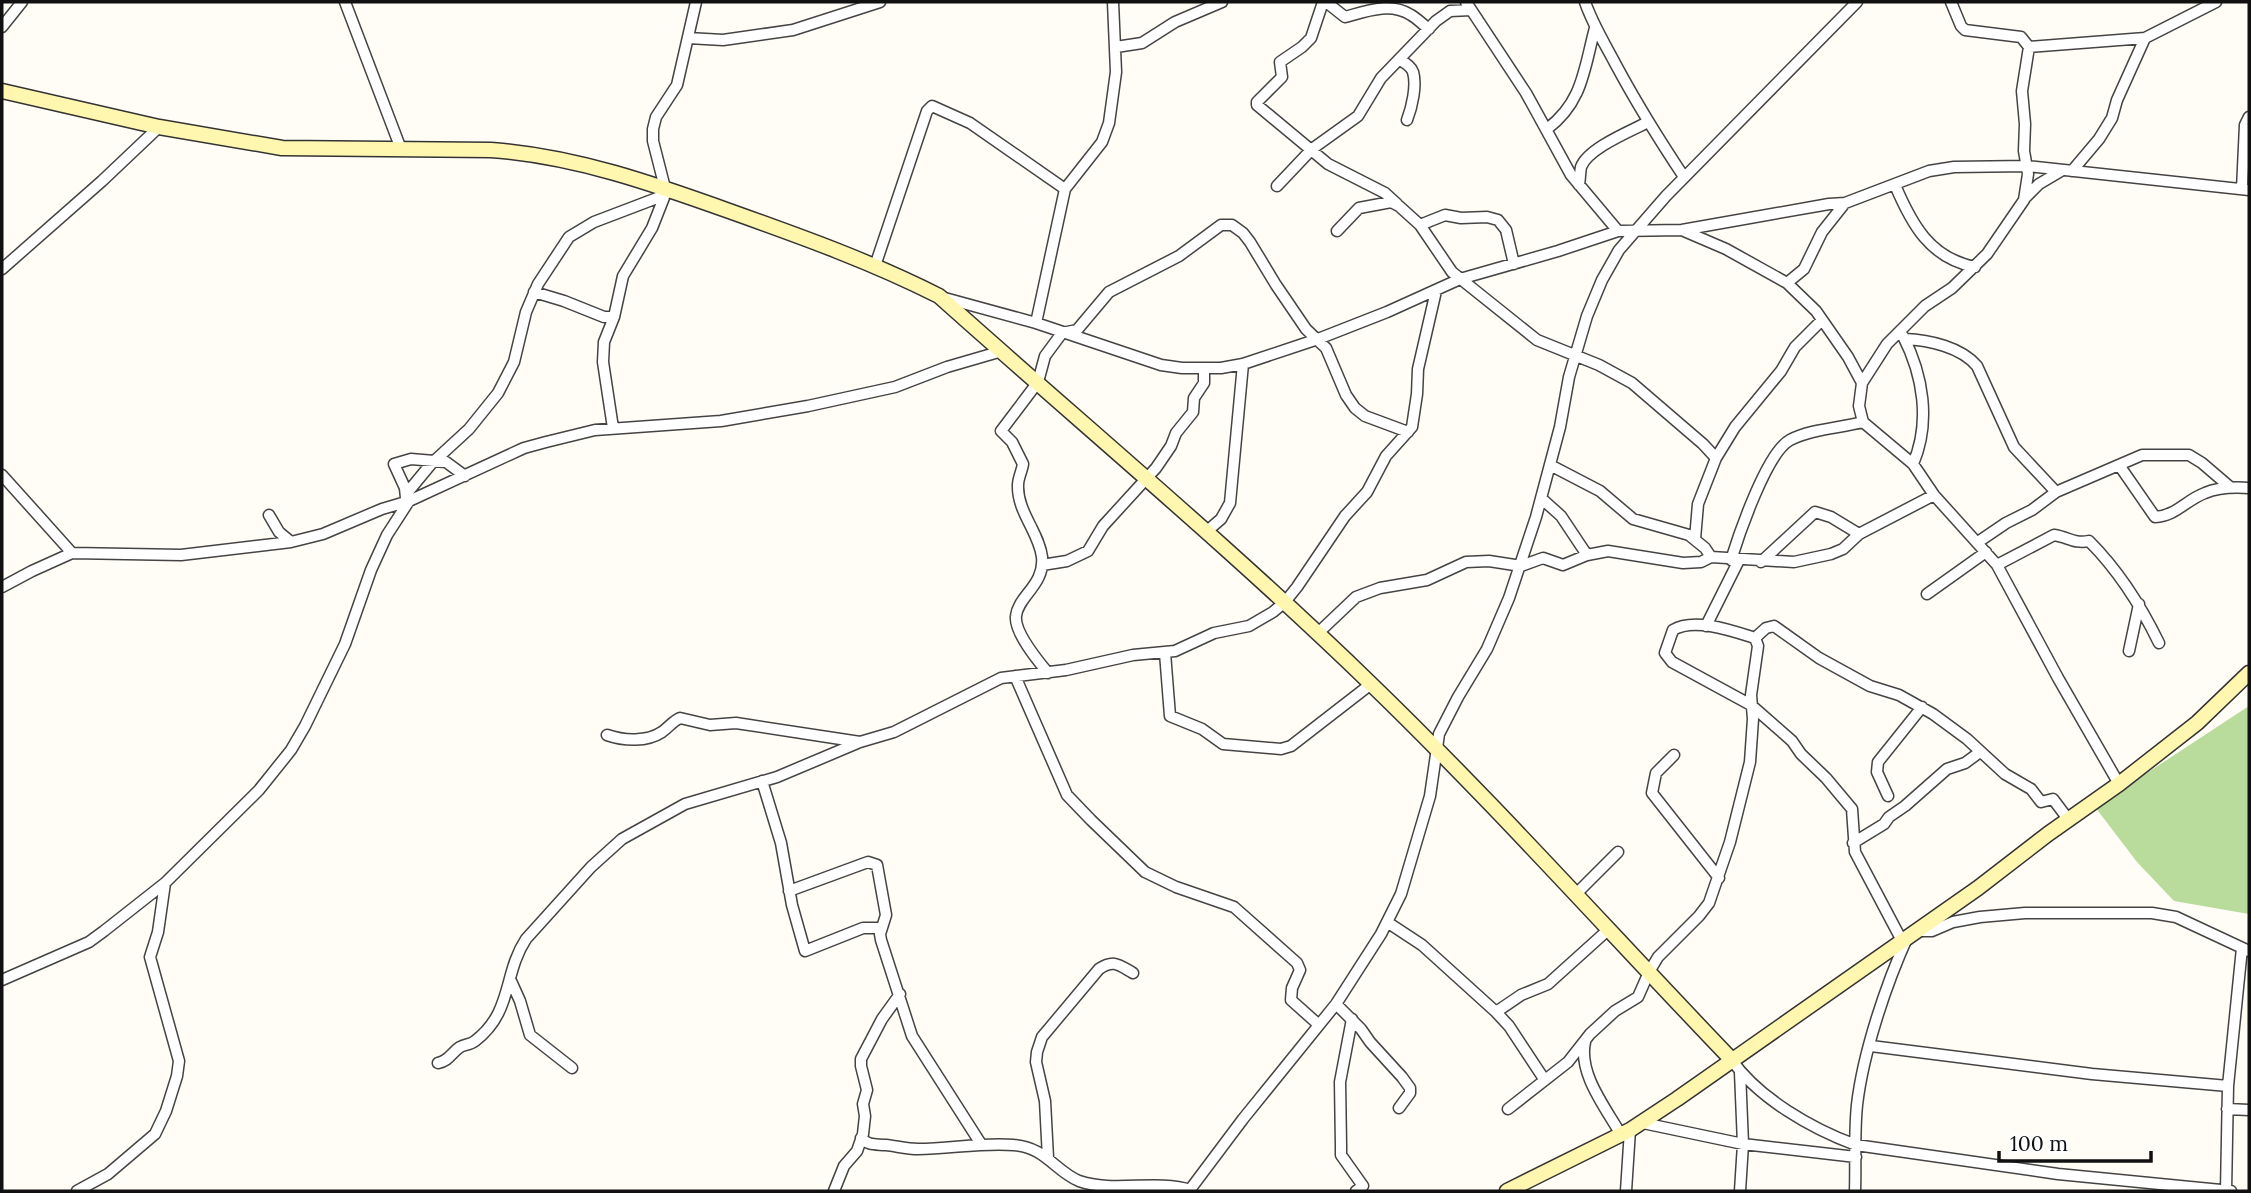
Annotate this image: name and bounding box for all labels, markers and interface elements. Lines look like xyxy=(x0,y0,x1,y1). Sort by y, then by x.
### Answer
scale bar xyxy=(1999,1120,2151,1164)
text: 100 m xyxy=(2010,1130,2068,1157)

